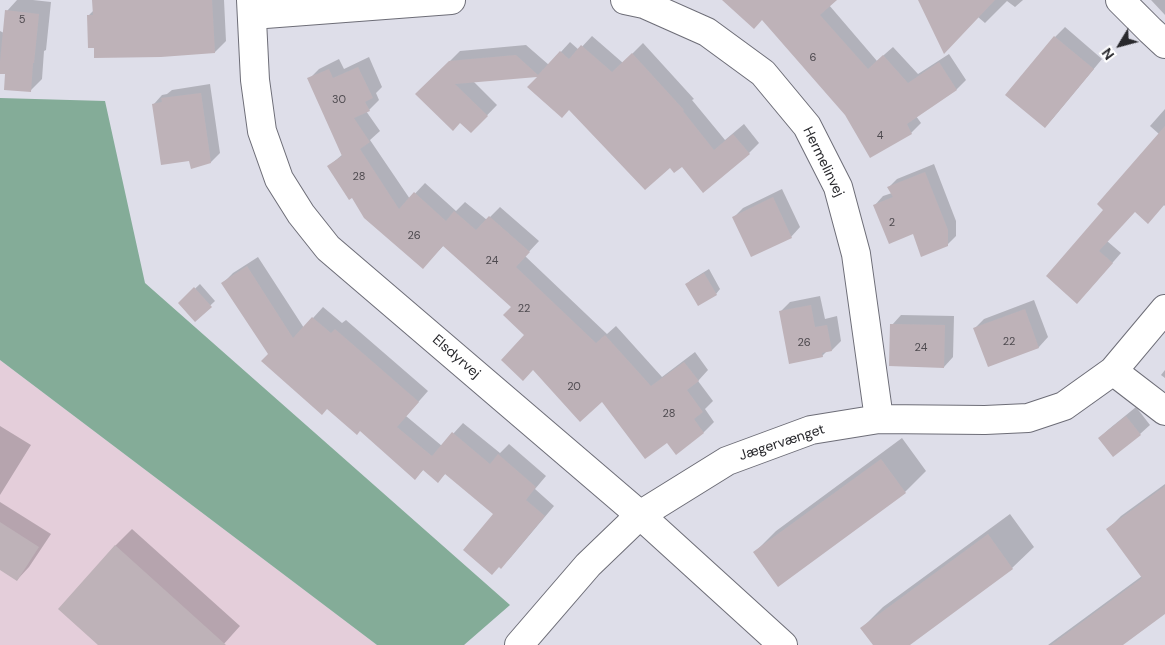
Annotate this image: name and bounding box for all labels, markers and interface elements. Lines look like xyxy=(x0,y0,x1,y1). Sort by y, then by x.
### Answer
house number: 5 xyxy=(19,13,25,27)
north arrow xyxy=(1095,20,1145,70)
text: N xyxy=(1098,45,1118,64)
house number: 6 xyxy=(810,51,816,65)
house number: 30 xyxy=(332,93,346,107)
street label: Hermelinvej xyxy=(799,124,847,200)
house number: 4 xyxy=(877,129,883,143)
house number: 28 xyxy=(353,170,365,184)
house number: 2 xyxy=(889,216,895,230)
house number: 26 xyxy=(407,229,421,243)
house number: 24 xyxy=(486,254,498,268)
house number: 22 xyxy=(518,302,530,316)
street label: Elsdyrvej xyxy=(429,332,483,382)
house number: 22 xyxy=(1003,335,1015,349)
house number: 26 xyxy=(797,336,811,350)
house number: 24 xyxy=(915,341,927,355)
house number: 20 xyxy=(567,380,581,394)
house number: 28 xyxy=(663,407,675,421)
street label: Jægervænget xyxy=(737,421,827,465)

